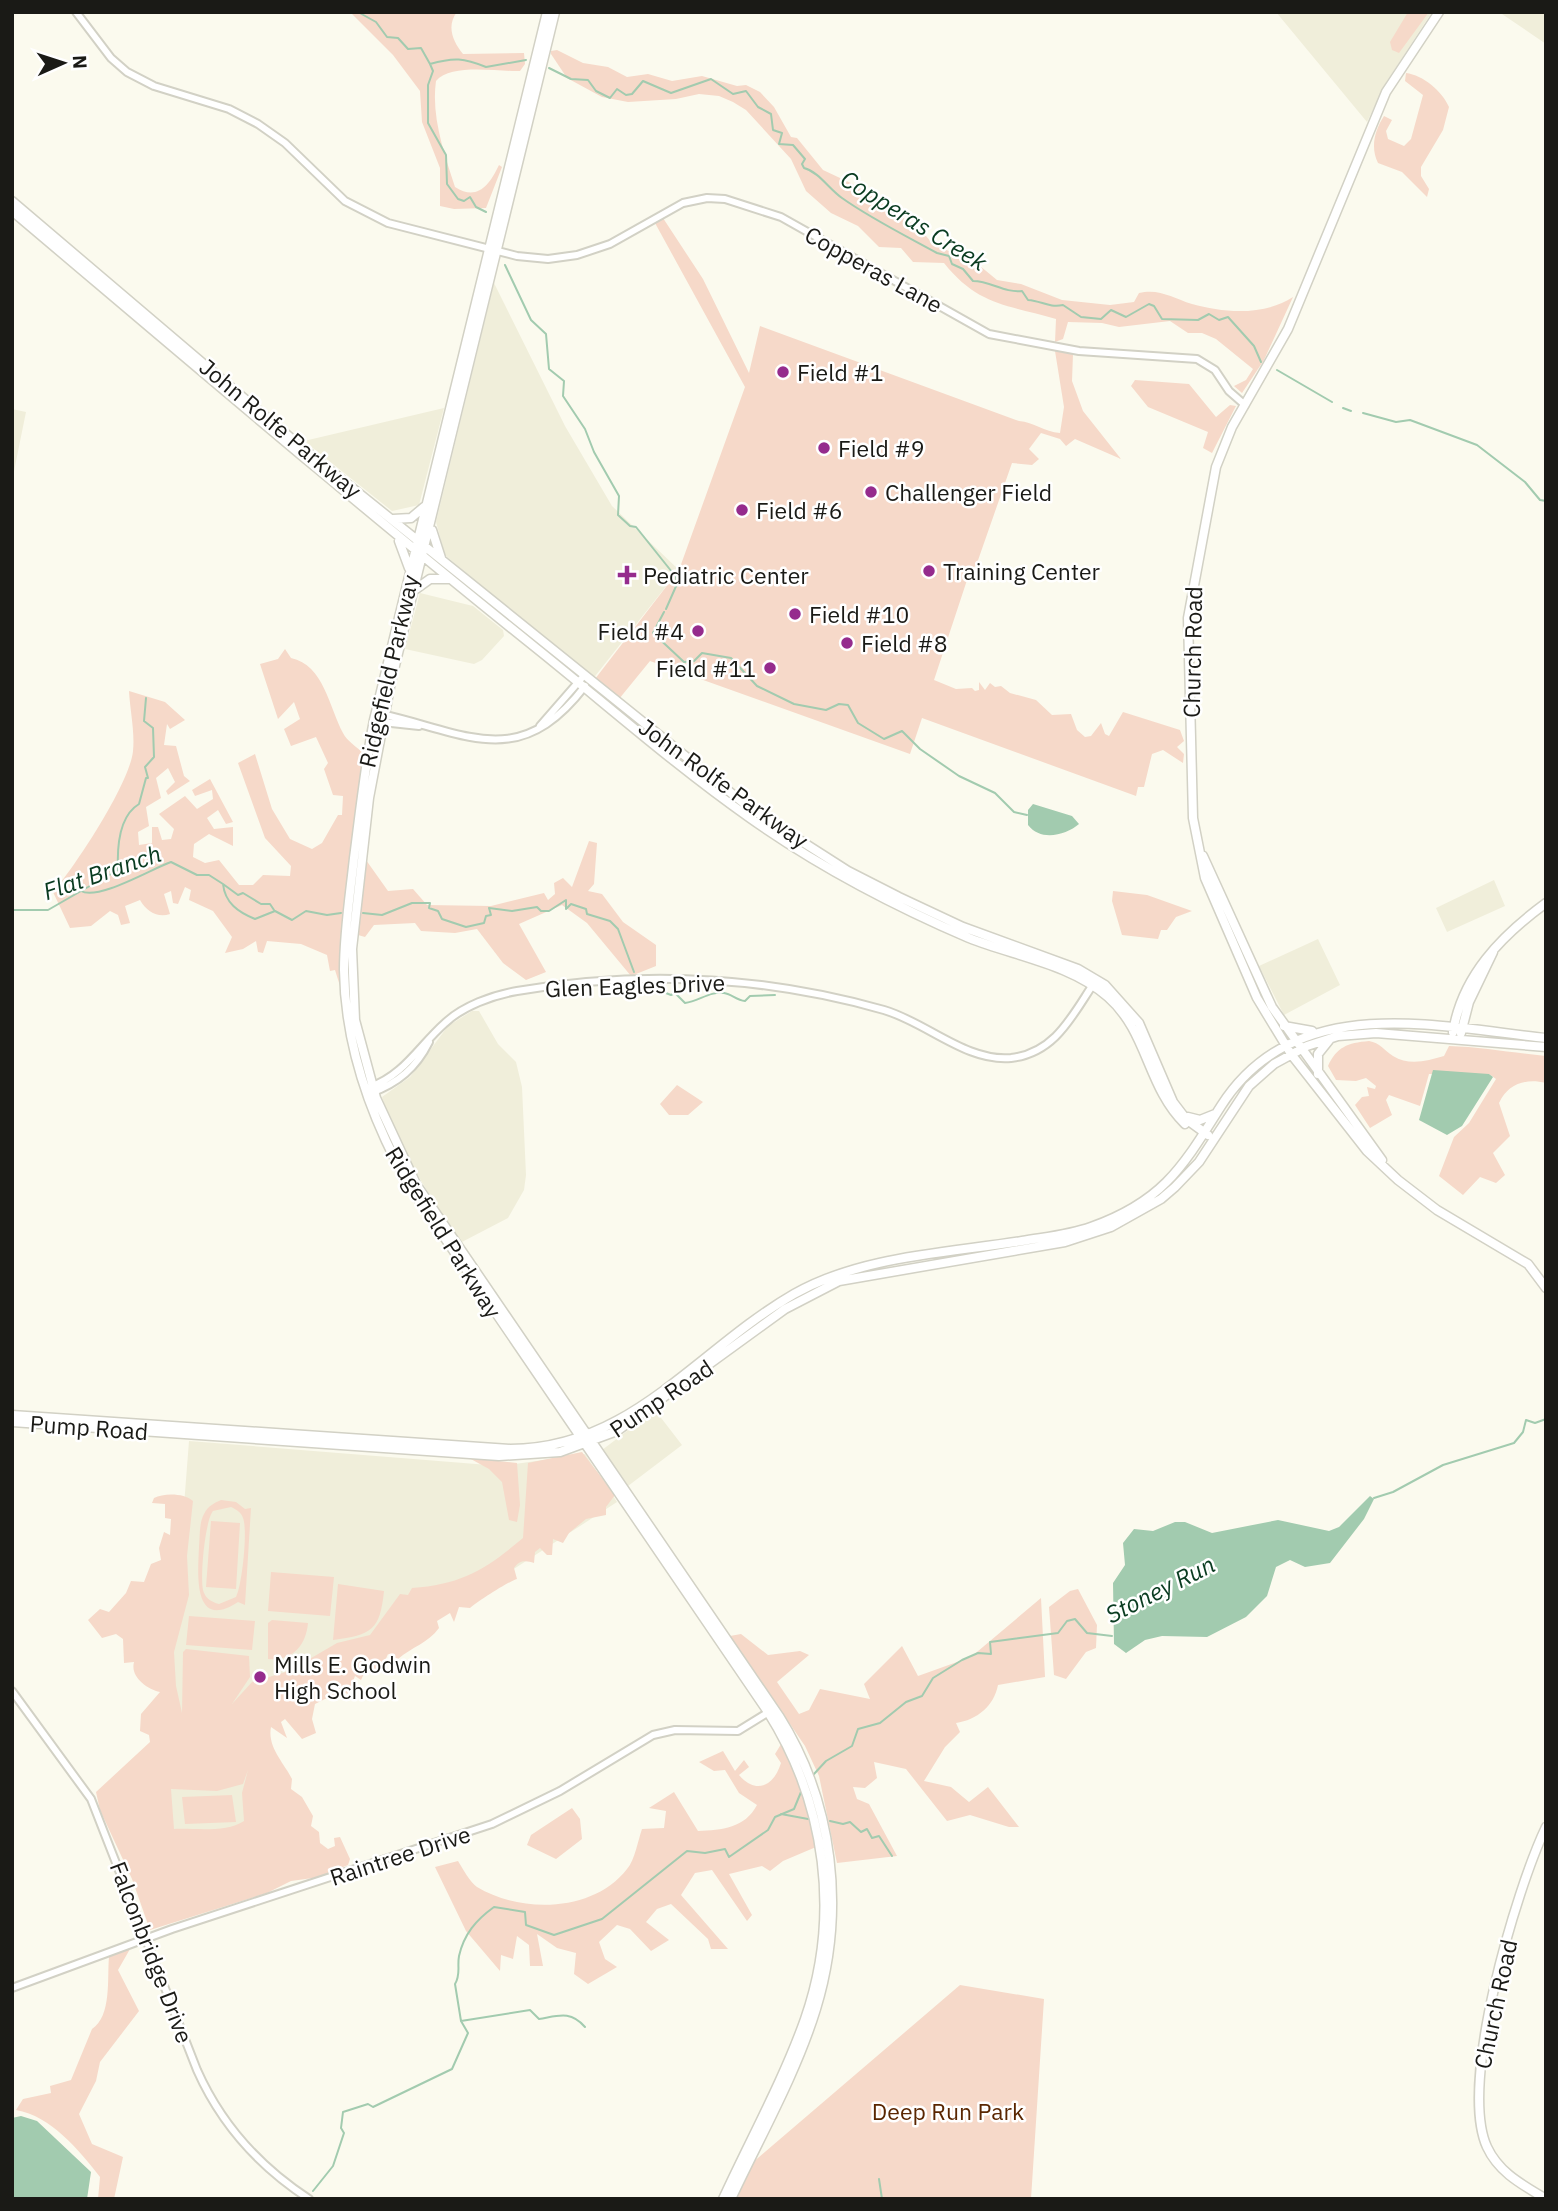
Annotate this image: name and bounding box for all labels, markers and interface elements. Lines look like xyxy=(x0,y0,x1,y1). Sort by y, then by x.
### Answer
north arrow xyxy=(28,28,98,98)
text: N xyxy=(68,55,92,70)
water label: Copperas Creek xyxy=(835,162,994,278)
street label: Copperas Lane xyxy=(800,219,948,319)
street label: John Rolfe Parkway xyxy=(194,351,369,505)
place label: Field #1 xyxy=(797,357,883,387)
marker: Field #1 xyxy=(775,364,791,380)
place label: Field #9 xyxy=(838,433,924,463)
marker: Field #9 xyxy=(816,440,832,456)
place label: Challenger Field xyxy=(885,477,1052,507)
marker: Challenger Field xyxy=(863,484,879,500)
place label: Field #6 xyxy=(756,495,842,525)
marker: Field #6 xyxy=(734,502,750,518)
place label: Training Center xyxy=(943,556,1101,586)
place label: Pediatric Center xyxy=(643,560,809,590)
marker: Training Center xyxy=(921,563,937,579)
marker: Pediatric Center xyxy=(617,565,637,585)
street label: Ridgefield Parkway xyxy=(351,571,425,770)
street label: Church Road xyxy=(1176,586,1208,718)
place label: Field #10 xyxy=(809,599,909,629)
marker: Field #10 xyxy=(787,606,803,622)
place label: Field #4 xyxy=(598,616,684,646)
marker: Field #4 xyxy=(690,623,706,639)
place label: Field #8 xyxy=(861,628,947,658)
marker: Field #8 xyxy=(839,635,855,651)
place label: Field #11 xyxy=(656,653,756,683)
marker: Field #11 xyxy=(762,660,778,676)
street label: John Rolfe Parkway xyxy=(633,711,815,855)
water label: Flat Branch xyxy=(39,837,165,907)
street label: Glen Eagles Drive xyxy=(544,967,726,1003)
street label: Ridgefield Parkway xyxy=(379,1141,509,1324)
street label: Pump Road xyxy=(603,1352,719,1444)
street label: Pump Road xyxy=(29,1408,149,1446)
water label: Stoney Run xyxy=(1100,1548,1220,1630)
place label: Mills E. Godwin High School xyxy=(274,1649,431,1705)
marker: Mills E. Godwin High School xyxy=(252,1669,268,1685)
street label: Raintree Drive xyxy=(326,1818,474,1892)
street label: Falconbridge Drive xyxy=(104,1857,200,2047)
street label: Church Road xyxy=(1467,1936,1523,2072)
park label: Deep Run Park xyxy=(872,2096,1024,2126)

